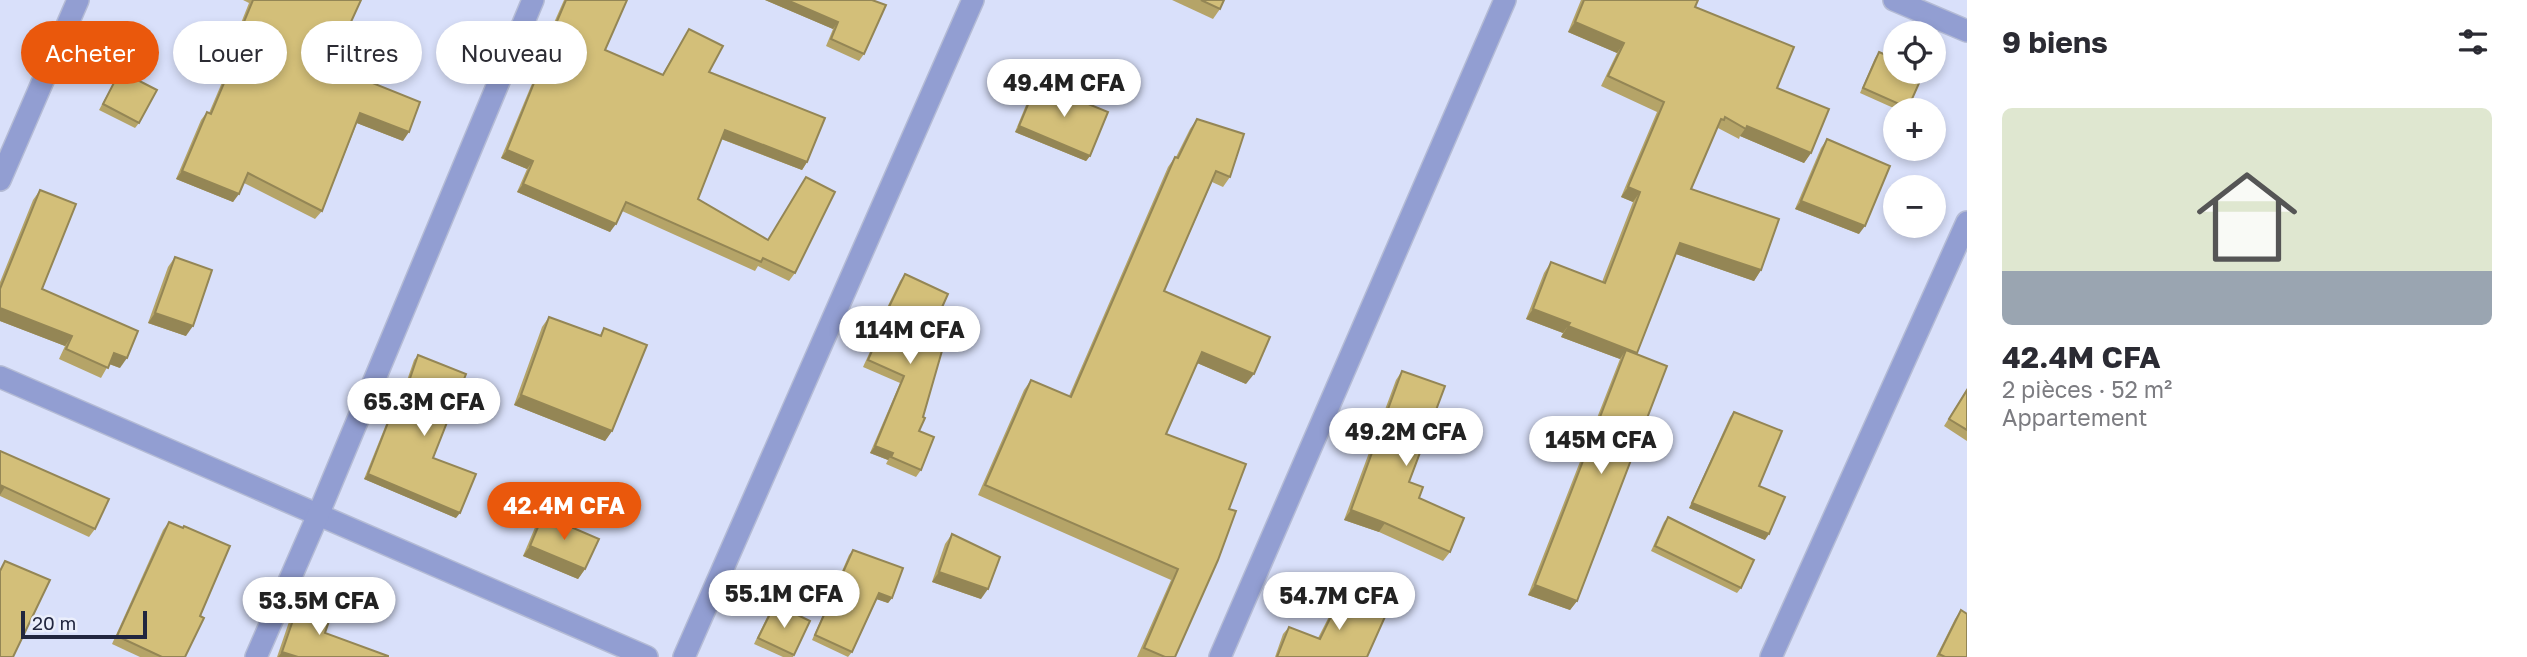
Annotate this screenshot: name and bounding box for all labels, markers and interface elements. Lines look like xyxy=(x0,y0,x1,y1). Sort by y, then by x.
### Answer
chip: Acheter xyxy=(21,21,159,84)
chip: Louer xyxy=(173,21,287,84)
chip: Filtres xyxy=(301,21,422,84)
chip: Nouveau xyxy=(436,21,587,84)
map controls xyxy=(1883,21,1946,238)
button: locate xyxy=(1883,21,1946,84)
icon: filters xyxy=(2454,23,2492,61)
text: 9 biens xyxy=(2002,24,2108,60)
pin: 49.4M CFA xyxy=(984,60,1144,119)
text: 49.4M CFA xyxy=(1003,68,1125,96)
button: + xyxy=(1883,98,1946,161)
icon: home xyxy=(2184,154,2310,280)
button: − xyxy=(1883,175,1946,238)
pin: 114M CFA xyxy=(838,306,982,366)
text: 114M CFA xyxy=(855,315,965,343)
text: 42.4M CFA xyxy=(2002,339,2161,375)
text: 2 pièces · 52 m² xyxy=(2002,375,2172,403)
pin: 65.3M CFA xyxy=(344,378,504,438)
text: 65.3M CFA xyxy=(363,387,485,415)
text: Appartement xyxy=(2002,403,2147,431)
pin: 49.2M CFA xyxy=(1326,408,1486,468)
pin: 145M CFA xyxy=(1529,416,1673,476)
text: 49.2M CFA xyxy=(1345,417,1467,445)
text: 145M CFA xyxy=(1545,425,1657,453)
pin: 42.4M CFA xyxy=(484,482,644,542)
text: 42.4M CFA xyxy=(503,491,625,519)
pin: 55.1M CFA xyxy=(704,570,864,630)
pin: 54.7M CFA xyxy=(1259,572,1419,632)
pin: 53.5M CFA xyxy=(239,578,399,637)
text: 55.1M CFA xyxy=(725,579,843,607)
text: 54.7M CFA xyxy=(1279,581,1399,609)
text: 53.5M CFA xyxy=(259,586,379,614)
scale bar xyxy=(21,608,147,640)
text: 20 m xyxy=(32,611,76,634)

